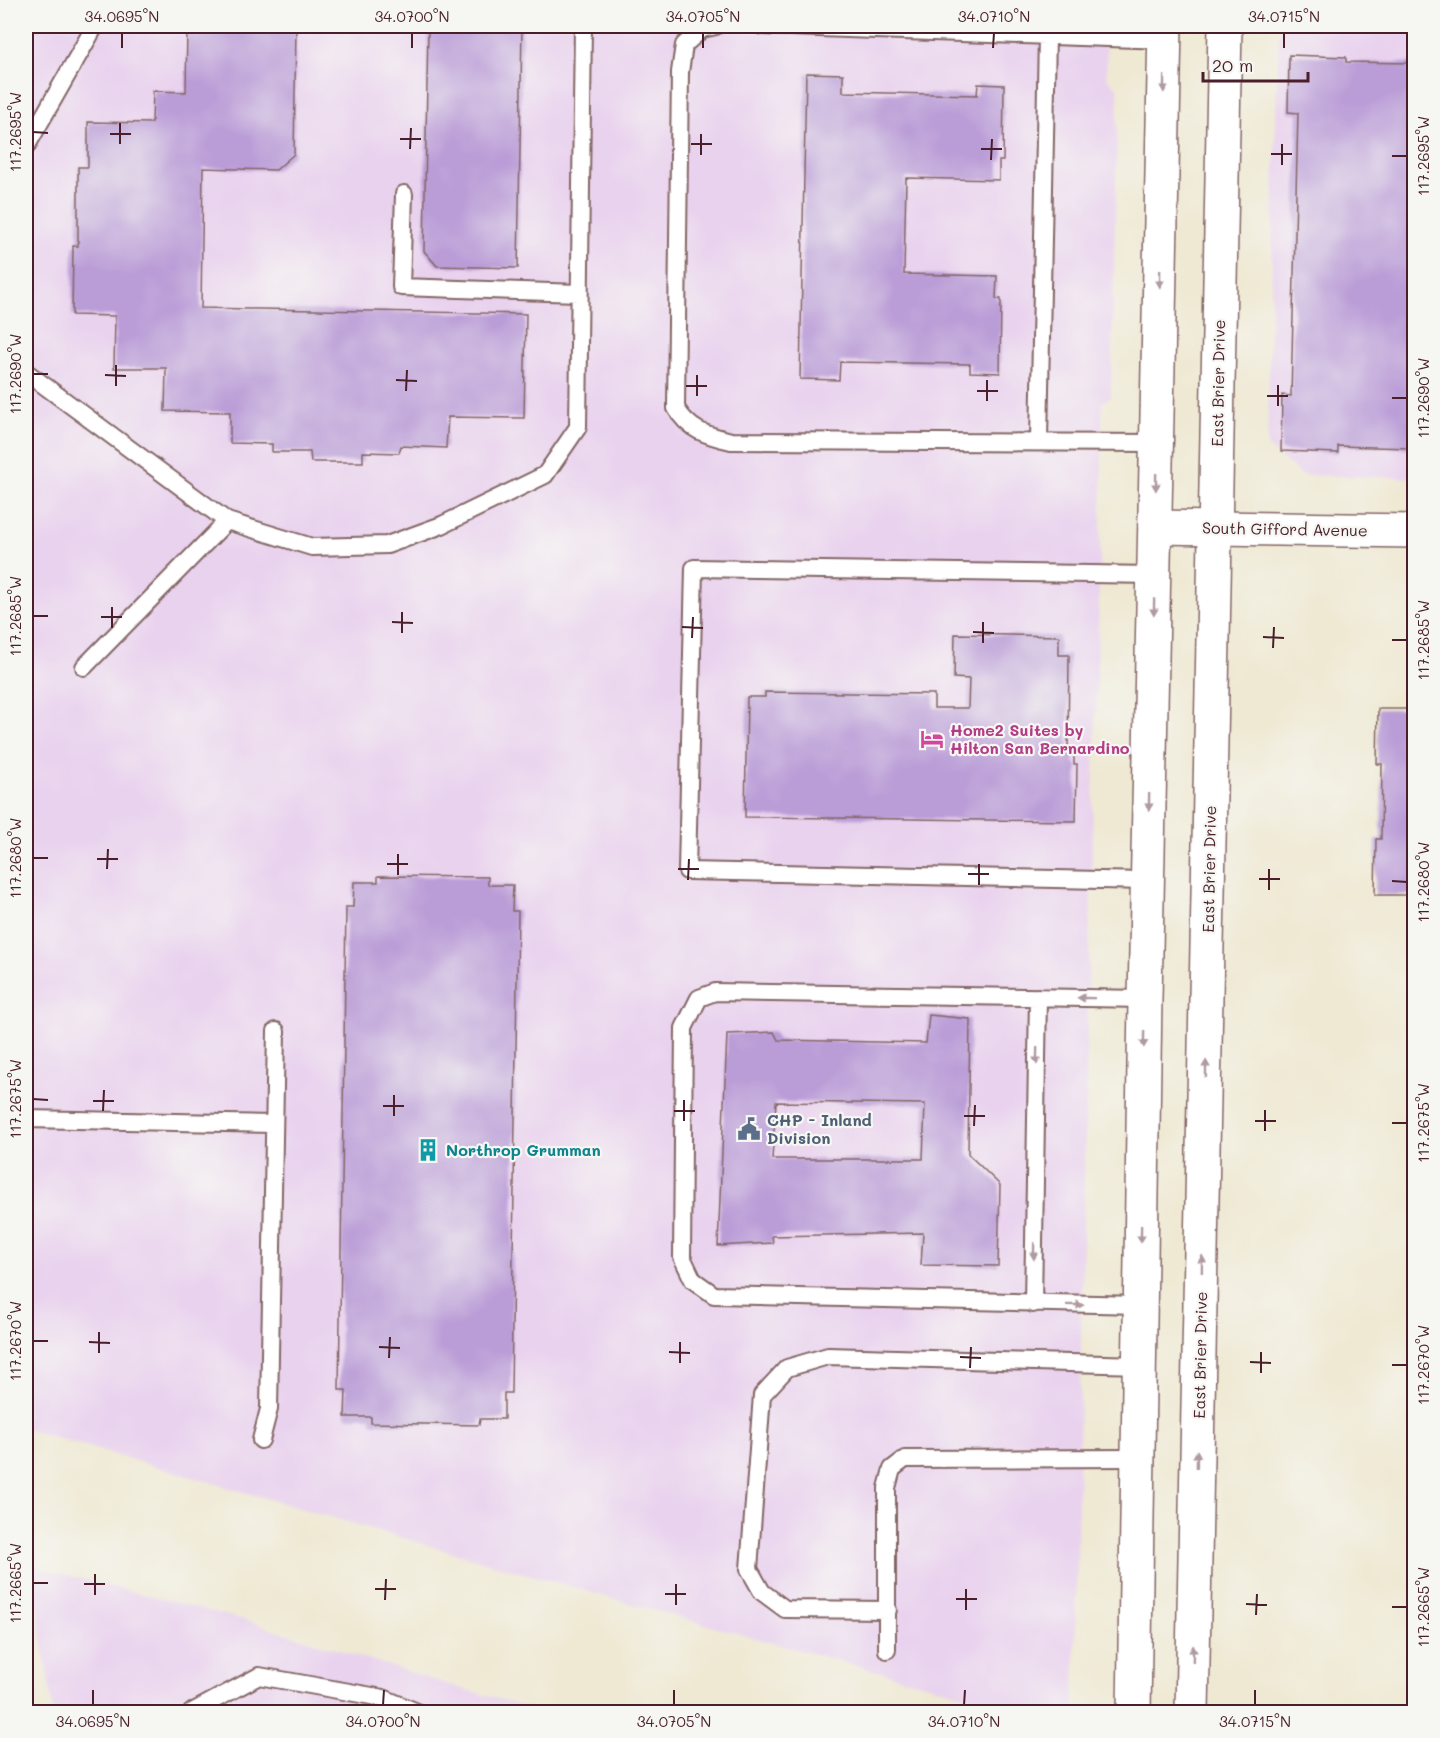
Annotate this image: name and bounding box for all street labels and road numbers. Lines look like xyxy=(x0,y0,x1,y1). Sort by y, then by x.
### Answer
street label: East Brier Drive xyxy=(1206,319,1229,447)
street label: South Gifford Avenue xyxy=(1202,517,1368,540)
street label: East Brier Drive xyxy=(1197,805,1220,933)
street label: East Brier Drive xyxy=(1188,1291,1211,1419)

